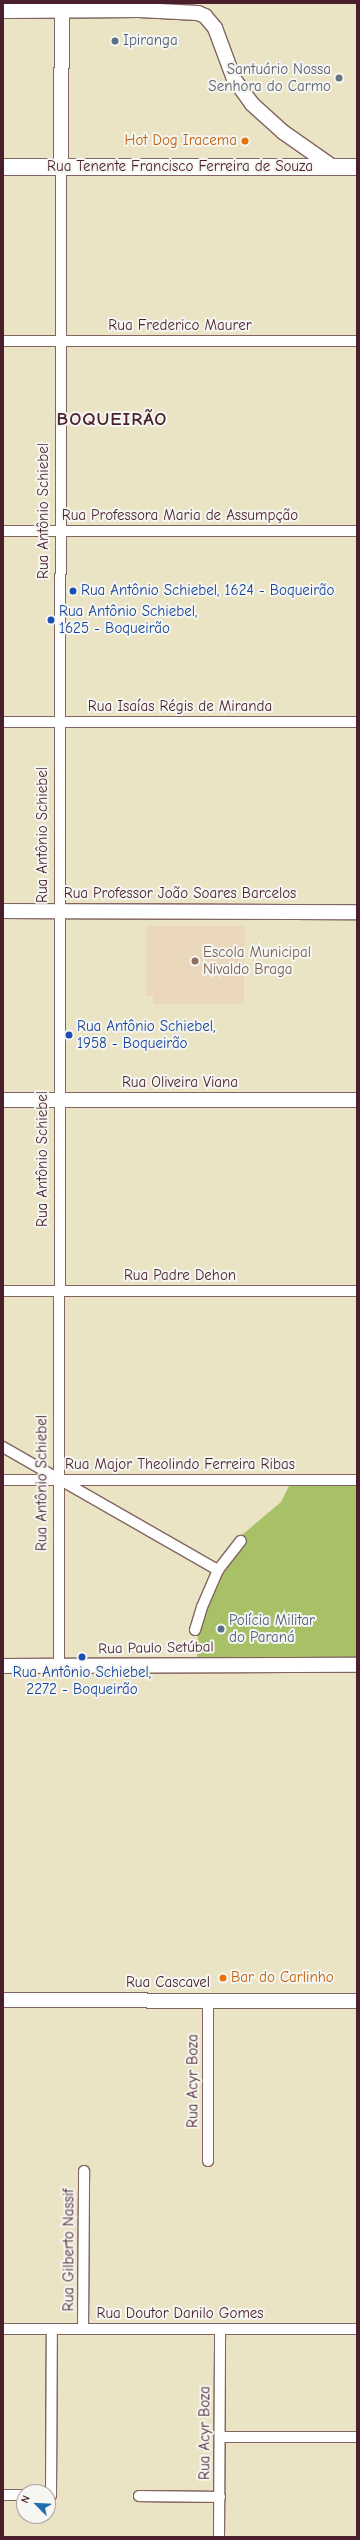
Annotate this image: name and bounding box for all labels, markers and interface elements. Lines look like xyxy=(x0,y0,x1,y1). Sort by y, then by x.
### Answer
place label: Ipiranga xyxy=(123,32,178,50)
marker: Ipiranga xyxy=(110,36,120,46)
place label: Santuário Nossa Senhora do Carmo xyxy=(208,60,331,95)
marker: Santuário Nossa Senhora do Carmo xyxy=(334,73,344,83)
place label: Hot Dog Iracema xyxy=(125,132,237,150)
marker: Hot Dog Iracema xyxy=(240,136,250,146)
street label: Rua Tenente Francisco Ferreira de Souza xyxy=(47,158,313,176)
street label: Rua Frederico Maurer xyxy=(108,317,252,335)
district label: BOQUEIRÃO xyxy=(57,409,167,431)
street label: Rua Antônio Schiebel xyxy=(35,443,53,579)
street label: Rua Professora Maria de Assumpção xyxy=(62,507,298,525)
place label: Rua Antônio Schiebel, 1624 - Boqueirão xyxy=(81,582,334,600)
marker: Rua Antônio Schiebel, 1624 - Boqueirão xyxy=(68,586,78,596)
place label: Rua Antônio Schiebel, 1625 - Boqueirão xyxy=(59,602,198,637)
marker: Rua Antônio Schiebel, 1625 - Boqueirão xyxy=(46,615,56,625)
street label: Rua Isaías Régis de Miranda xyxy=(88,698,272,716)
street label: Rua Antônio Schiebel xyxy=(34,767,52,903)
street label: Rua Professor João Soares Barcelos xyxy=(64,885,296,903)
place label: Escola Municipal Nivaldo Braga xyxy=(203,943,311,978)
marker: Escola Municipal Nivaldo Braga xyxy=(190,956,200,966)
place label: Rua Antônio Schiebel, 1958 - Boqueirão xyxy=(77,1017,216,1052)
marker: Rua Antônio Schiebel, 1958 - Boqueirão xyxy=(64,1030,74,1040)
street label: Rua Oliveira Viana xyxy=(122,1074,238,1092)
street label: Rua Antônio Schiebel xyxy=(34,1091,52,1227)
street label: Rua Padre Dehon xyxy=(124,1267,236,1285)
street label: Rua Antônio Schiebel xyxy=(33,1415,51,1551)
street label: Rua Major Theolindo Ferreira Ribas xyxy=(65,1456,295,1474)
place label: Polícia Militar do Paraná xyxy=(229,1611,315,1646)
marker: Polícia Militar do Paraná xyxy=(216,1624,226,1634)
street label: Rua Paulo Setúbal xyxy=(98,1638,214,1658)
marker: Rua Antônio Schiebel, 2272 - Boqueirão xyxy=(77,1652,87,1662)
place label: Rua Antônio Schiebel, 2272 - Boqueirão xyxy=(13,1663,151,1698)
place label: Bar do Carlinho xyxy=(231,1969,334,1987)
marker: Bar do Carlinho xyxy=(218,1973,228,1983)
street label: Rua Cascavel xyxy=(126,1974,210,1992)
street label: Rua Acyr Boza xyxy=(184,2034,202,2128)
street label: Rua Gilberto Nassif xyxy=(60,2189,78,2311)
street label: Rua Doutor Danilo Gomes xyxy=(96,2305,264,2323)
street label: Rua Acyr Boza xyxy=(196,2386,214,2480)
north arrow xyxy=(16,2484,56,2524)
text: N xyxy=(18,2493,33,2505)

